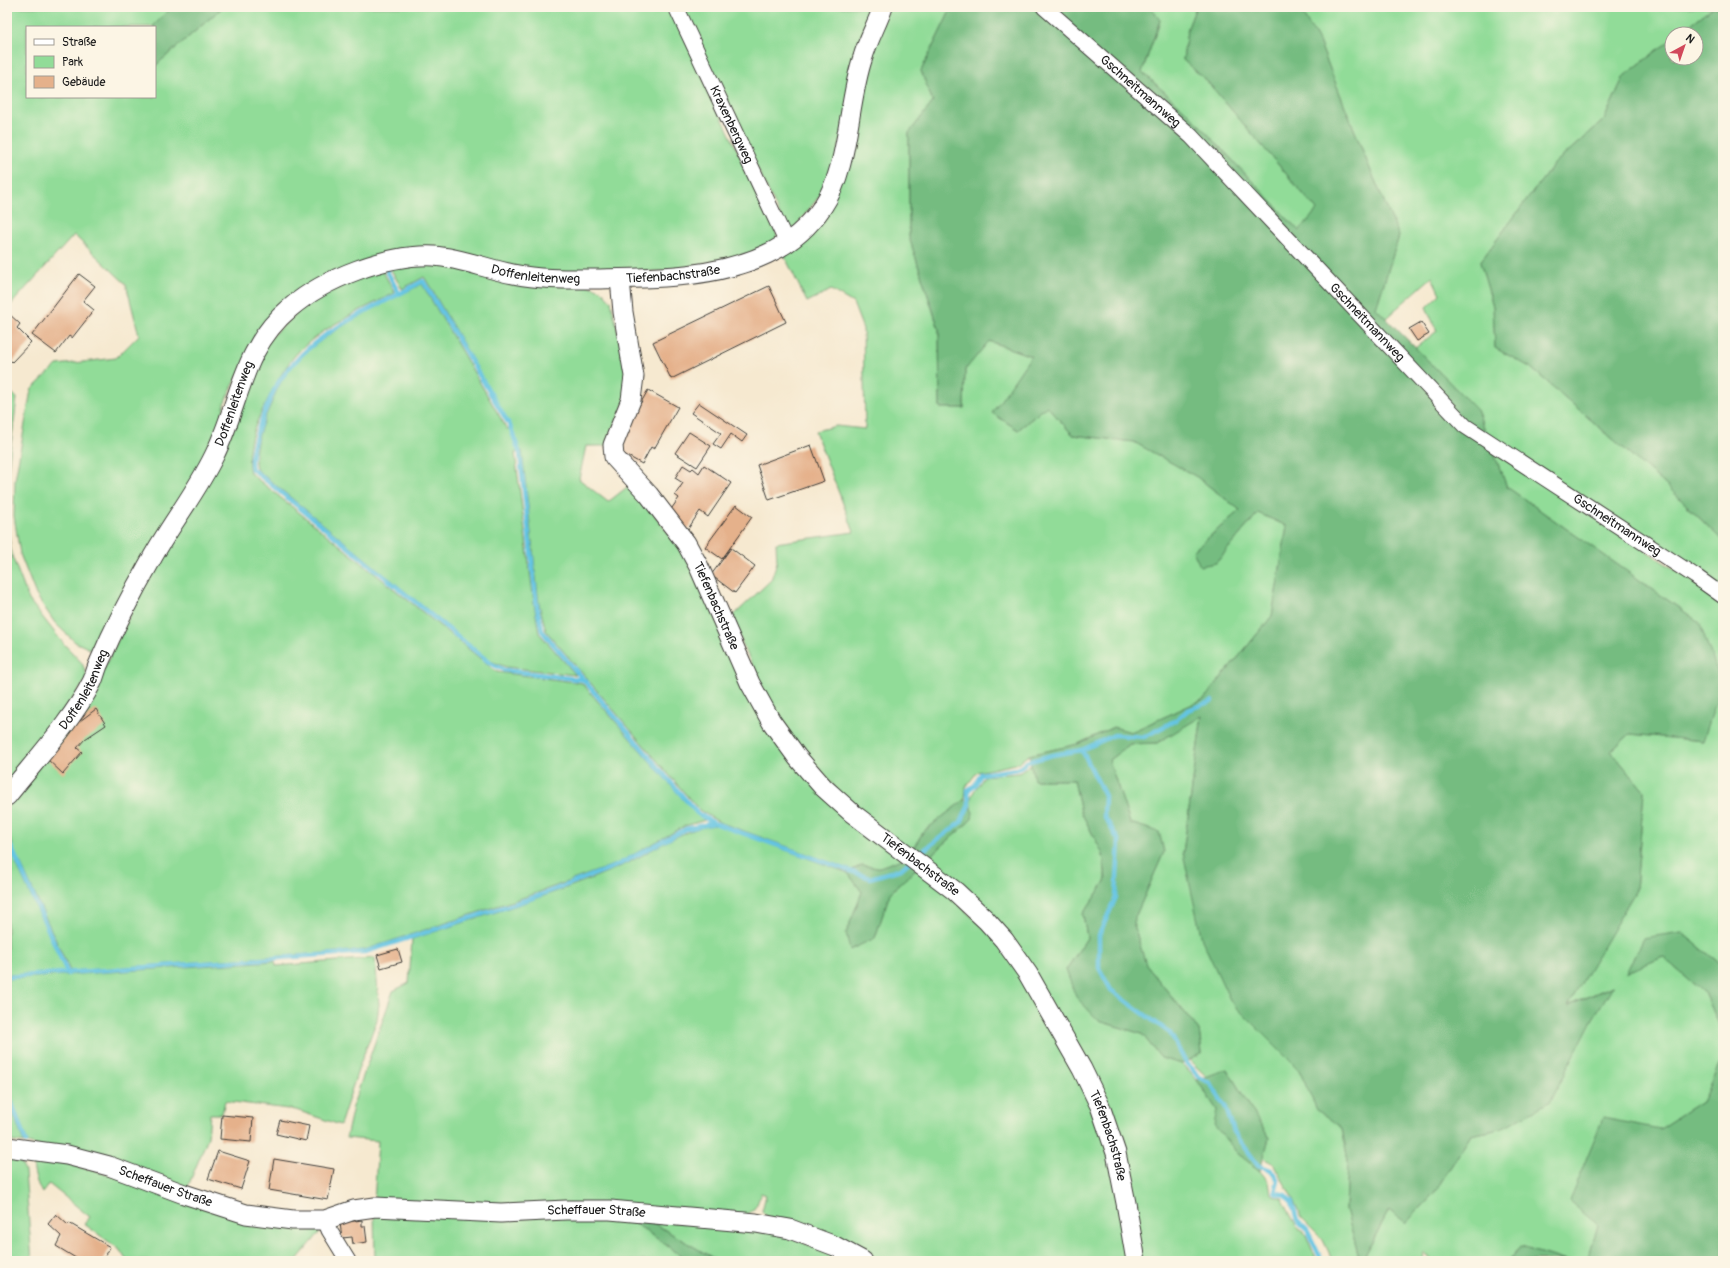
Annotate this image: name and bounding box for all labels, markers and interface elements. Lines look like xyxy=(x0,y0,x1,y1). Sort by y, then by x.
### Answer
legend xyxy=(26,26,156,98)
north arrow xyxy=(1664,26,1704,66)
text: N xyxy=(1683,31,1698,46)
text: Straße xyxy=(62,35,96,50)
street label: Gschneitmannweg xyxy=(1097,52,1184,131)
text: Park xyxy=(62,55,83,70)
text: Gebäude xyxy=(62,75,106,90)
street label: Kraxenbergweg xyxy=(706,83,757,167)
street label: Doffenleitenweg xyxy=(489,261,580,287)
street label: Tiefenbachstraße xyxy=(626,262,722,287)
street label: Gschneitmannweg xyxy=(1326,280,1408,365)
street label: Doffenleitenweg xyxy=(212,358,258,449)
street label: Gschneitmannweg xyxy=(1570,491,1665,560)
street label: Tiefenbachstraße xyxy=(690,559,743,653)
street label: Doffenleitenweg xyxy=(56,646,112,733)
street label: Tiefenbachstraße xyxy=(878,830,963,900)
street label: Tiefenbachstraße xyxy=(1086,1088,1130,1183)
street label: Scheffauer Straße xyxy=(116,1162,215,1211)
street label: Scheffauer Straße xyxy=(547,1202,647,1221)

